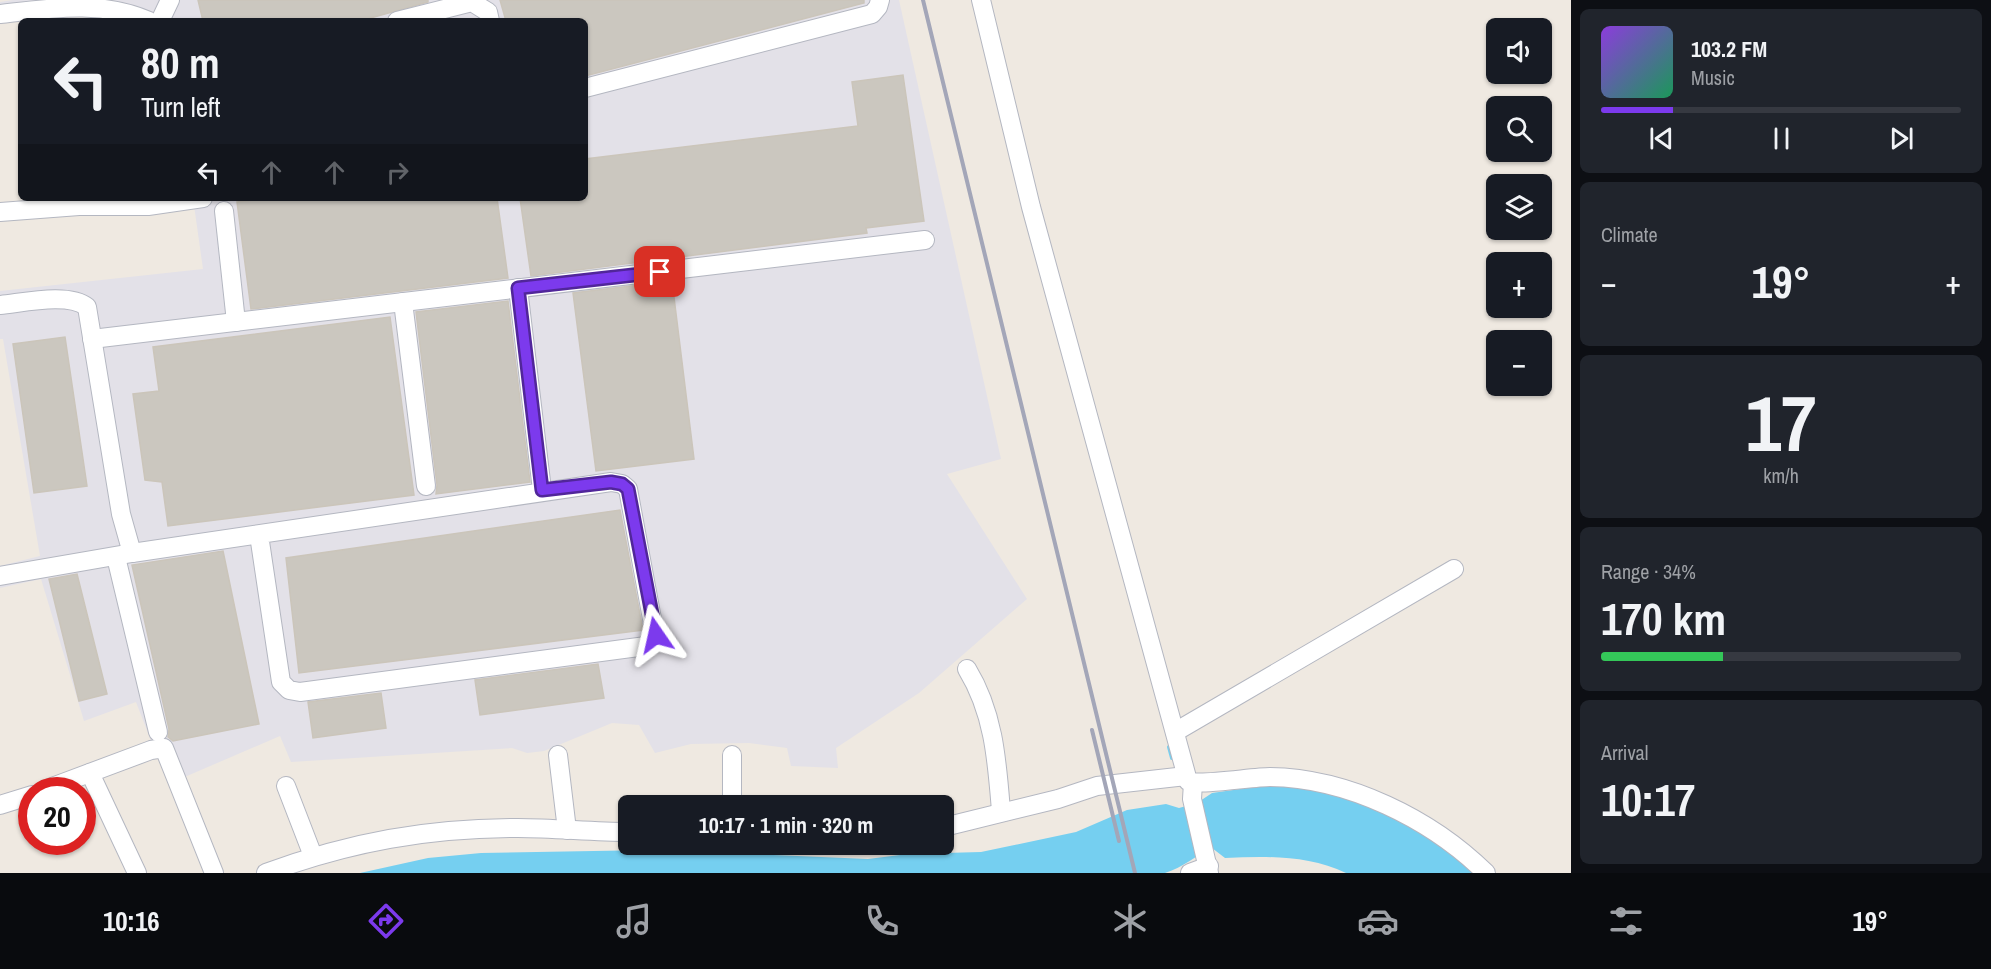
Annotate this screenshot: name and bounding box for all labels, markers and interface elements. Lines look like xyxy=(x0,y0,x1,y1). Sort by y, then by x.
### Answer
map controls xyxy=(1486,18,1552,396)
button: sound xyxy=(1486,18,1552,84)
text: 103.2 FM xyxy=(1691,34,1767,64)
text: 80 m xyxy=(141,35,220,91)
icon: left xyxy=(42,42,120,120)
text: Music xyxy=(1691,64,1735,91)
text: Turn left xyxy=(141,89,220,125)
button: search xyxy=(1486,96,1552,162)
icon: previous xyxy=(1645,122,1678,155)
icon: pause xyxy=(1765,122,1798,155)
icon: next xyxy=(1885,122,1918,155)
icon: left xyxy=(192,156,225,189)
icon: ahead xyxy=(255,156,288,189)
icon: ahead xyxy=(318,156,351,189)
icon: right xyxy=(381,156,414,189)
button: layers xyxy=(1486,174,1552,240)
text: Climate xyxy=(1601,221,1658,248)
pin xyxy=(634,246,685,297)
text: 19° xyxy=(1751,251,1811,312)
button: + xyxy=(1486,252,1552,318)
icon: arrive xyxy=(643,255,676,288)
text: − xyxy=(1601,260,1617,304)
text: + xyxy=(1945,260,1961,304)
button: − xyxy=(1486,330,1552,396)
text: 17 xyxy=(1745,370,1817,475)
text: km/h xyxy=(1763,462,1799,489)
text: Range · 34% xyxy=(1601,558,1696,585)
text: 170 km xyxy=(1601,588,1726,649)
position arrow xyxy=(624,603,688,667)
text: Arrival xyxy=(1601,739,1648,766)
text: 10:17 xyxy=(1601,769,1695,830)
speed limit sign: 20 xyxy=(18,777,96,855)
text: 10:17 · 1 min · 320 m xyxy=(699,810,873,840)
icon: directions xyxy=(365,900,407,942)
icon: music xyxy=(613,900,655,942)
icon: phone xyxy=(861,900,903,942)
icon: climate xyxy=(1109,900,1151,942)
icon: car xyxy=(1357,900,1399,942)
icon: filters xyxy=(1605,900,1647,942)
text: 10:16 xyxy=(103,903,160,939)
text: 19° xyxy=(1853,903,1888,939)

